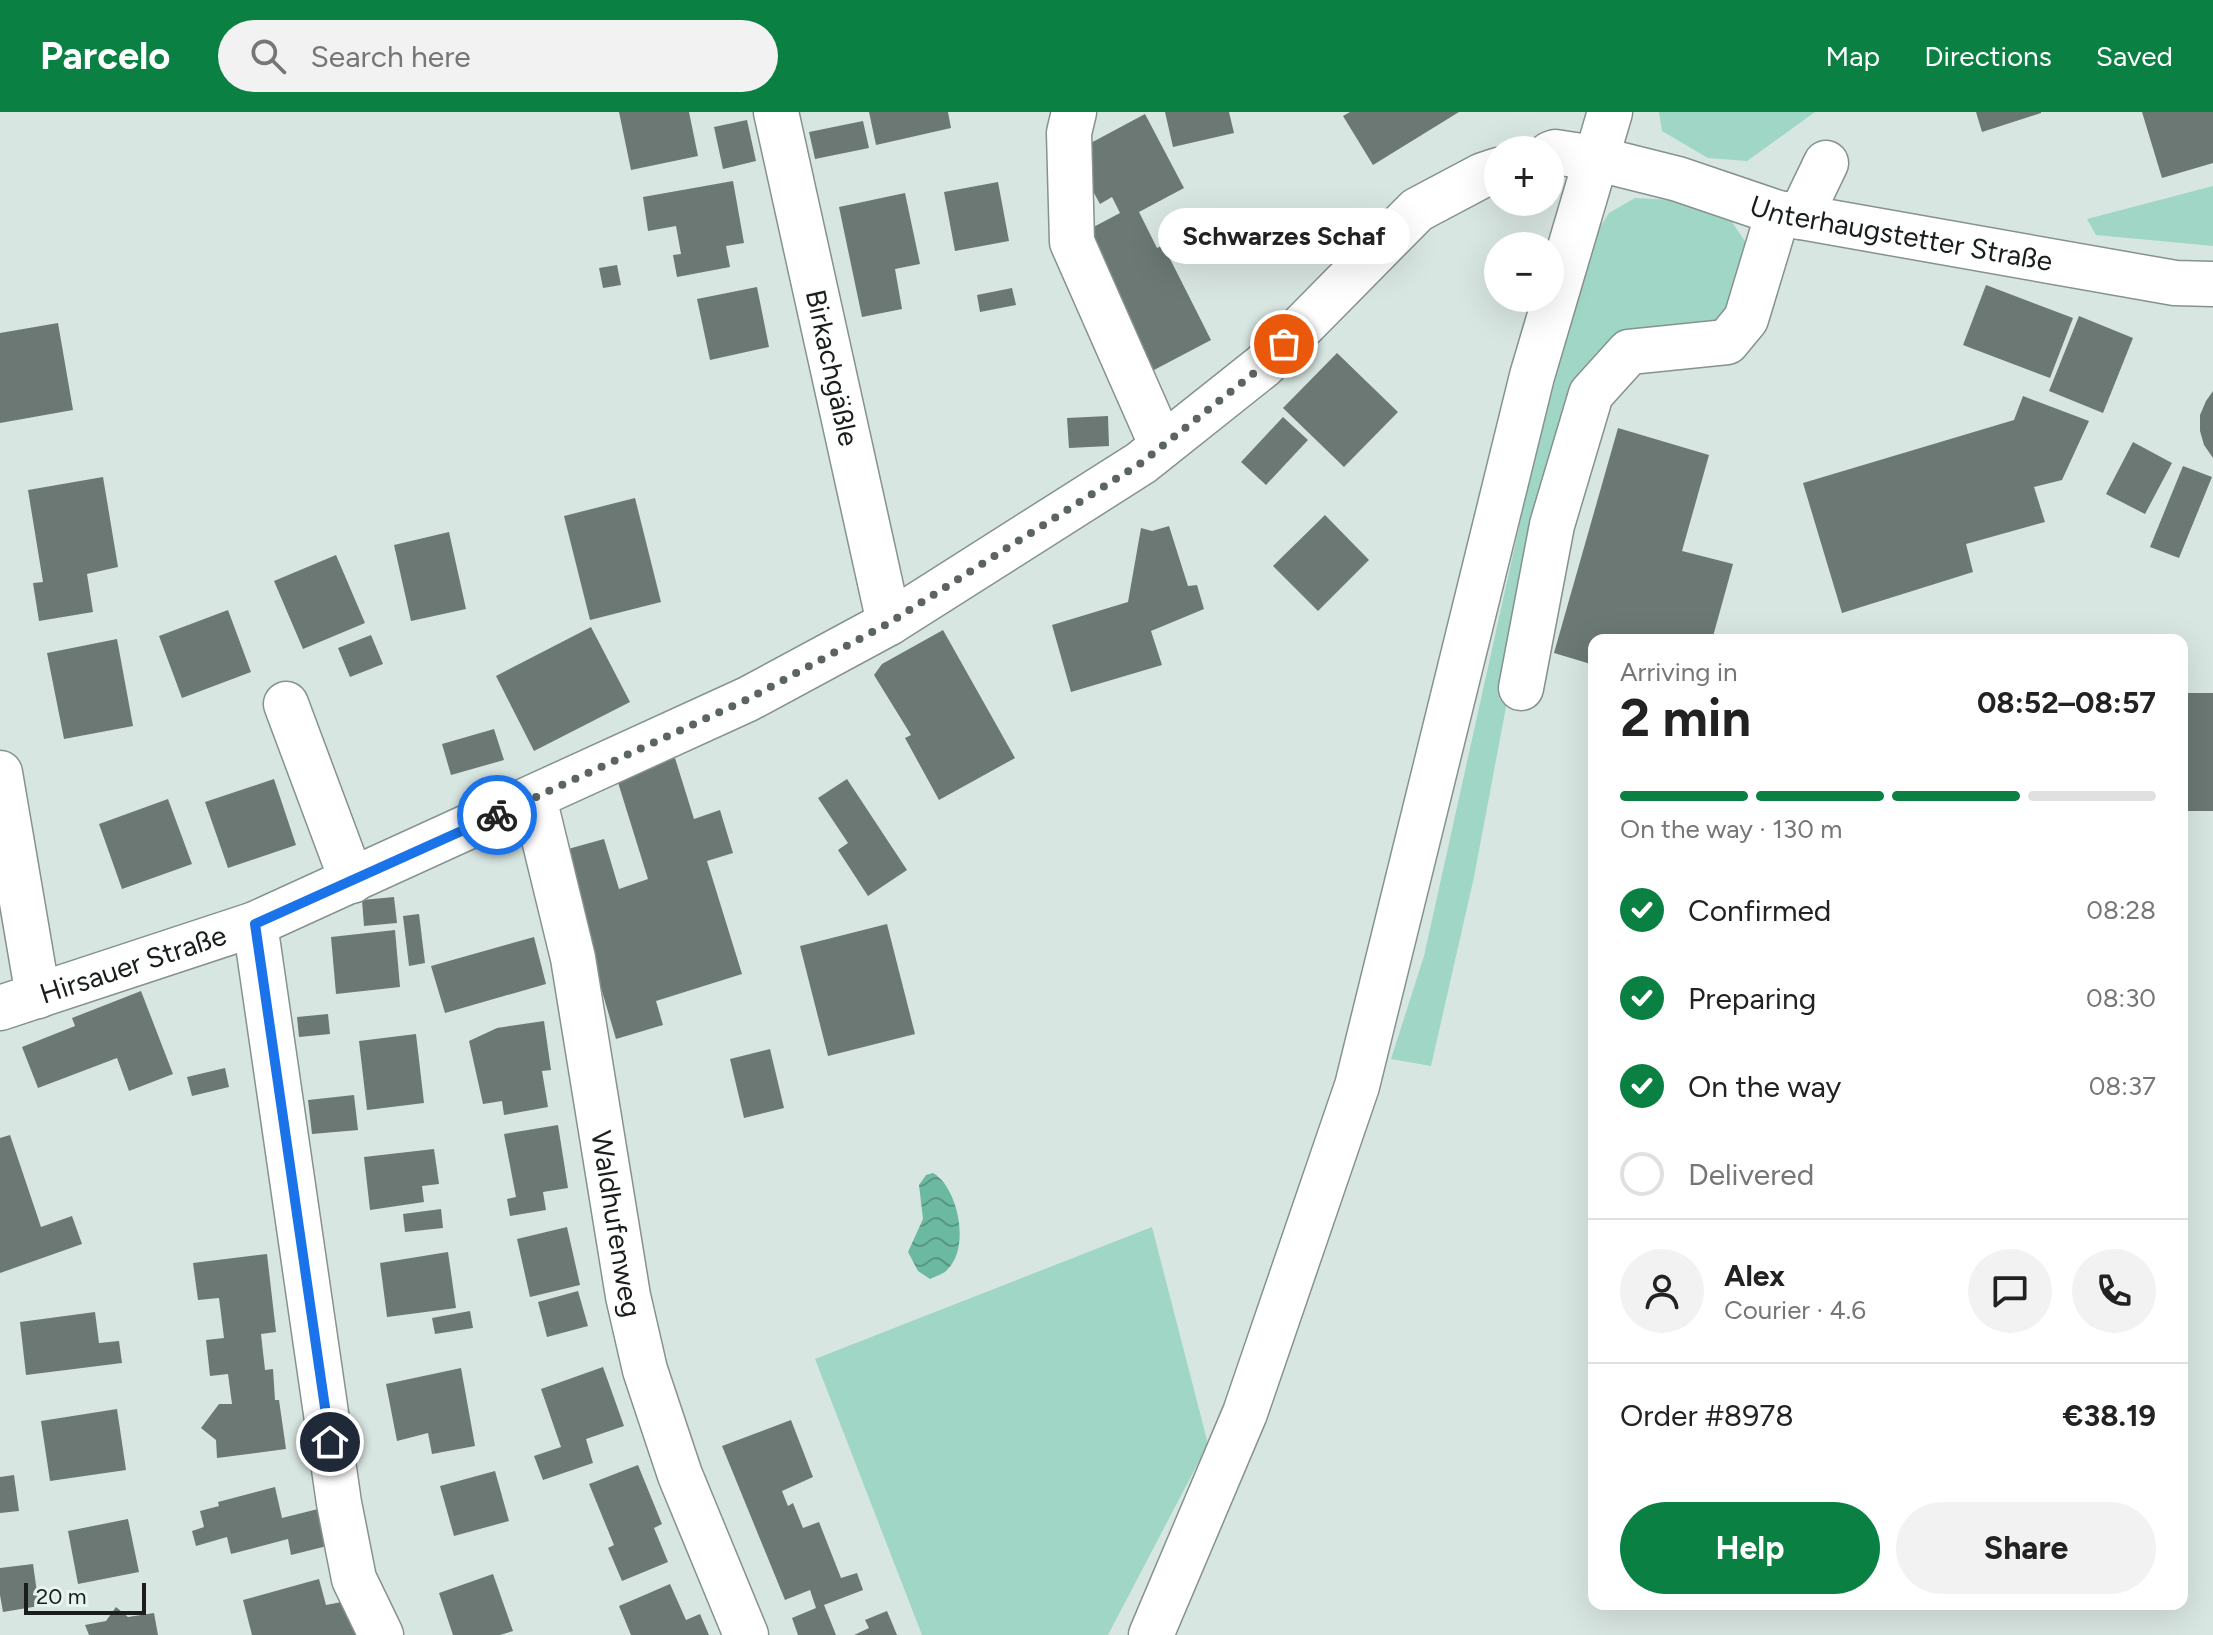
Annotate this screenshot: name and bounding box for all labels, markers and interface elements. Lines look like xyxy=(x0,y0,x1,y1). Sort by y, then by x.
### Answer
search box xyxy=(218,20,778,92)
text: Parcelo xyxy=(40,33,170,79)
icon: search xyxy=(246,34,290,78)
text: Search here xyxy=(310,38,471,75)
text: Map xyxy=(1826,39,1880,73)
text: Directions xyxy=(1924,39,2052,73)
text: Saved xyxy=(2096,39,2173,73)
map controls xyxy=(1484,136,1564,312)
button: + xyxy=(1484,136,1564,216)
street label: Unterhaugstetter Straße xyxy=(1746,188,2055,278)
callout: Schwarzes Schaf xyxy=(1158,208,1410,264)
text: Schwarzes Schaf xyxy=(1182,220,1386,252)
button: − xyxy=(1484,232,1564,312)
street label: Birkachgäßle xyxy=(799,286,866,449)
pin xyxy=(1250,310,1318,378)
icon: bag xyxy=(1262,322,1306,366)
text: Arriving in xyxy=(1620,656,1738,688)
text: 08:52–08:57 xyxy=(1977,684,2156,721)
text: 2 min xyxy=(1620,687,1751,749)
courier xyxy=(457,775,537,855)
icon: bike xyxy=(475,793,519,837)
text: On the way · 130 m xyxy=(1620,813,1842,845)
icon: check xyxy=(1620,888,1664,932)
text: Confirmed xyxy=(1688,892,1831,929)
text: 08:28 xyxy=(2086,894,2156,926)
street label: Hirsauer Straße xyxy=(35,918,231,1011)
icon: check xyxy=(1620,976,1664,1020)
text: Preparing xyxy=(1688,980,1816,1017)
text: 08:30 xyxy=(2086,982,2156,1014)
icon: check xyxy=(1620,1064,1664,1108)
text: On the way xyxy=(1688,1068,1841,1105)
text: 08:37 xyxy=(2089,1070,2156,1102)
street label: Waldhufenweg xyxy=(584,1128,649,1320)
text: Delivered xyxy=(1688,1156,1814,1193)
button: person xyxy=(1620,1249,1704,1333)
button: chat xyxy=(1968,1249,2052,1333)
button: phone xyxy=(2072,1249,2156,1333)
text: Alex xyxy=(1724,1257,1785,1294)
text: Courier · 4.6 xyxy=(1724,1294,1866,1326)
text: Order #8978 xyxy=(1620,1397,1794,1434)
text: €38.19 xyxy=(2063,1397,2156,1434)
pin xyxy=(296,1408,364,1476)
icon: home xyxy=(308,1420,352,1464)
button: Help xyxy=(1620,1502,1880,1594)
button: Share xyxy=(1896,1502,2156,1594)
scale bar xyxy=(24,1579,146,1615)
text: 20 m xyxy=(36,1583,87,1610)

